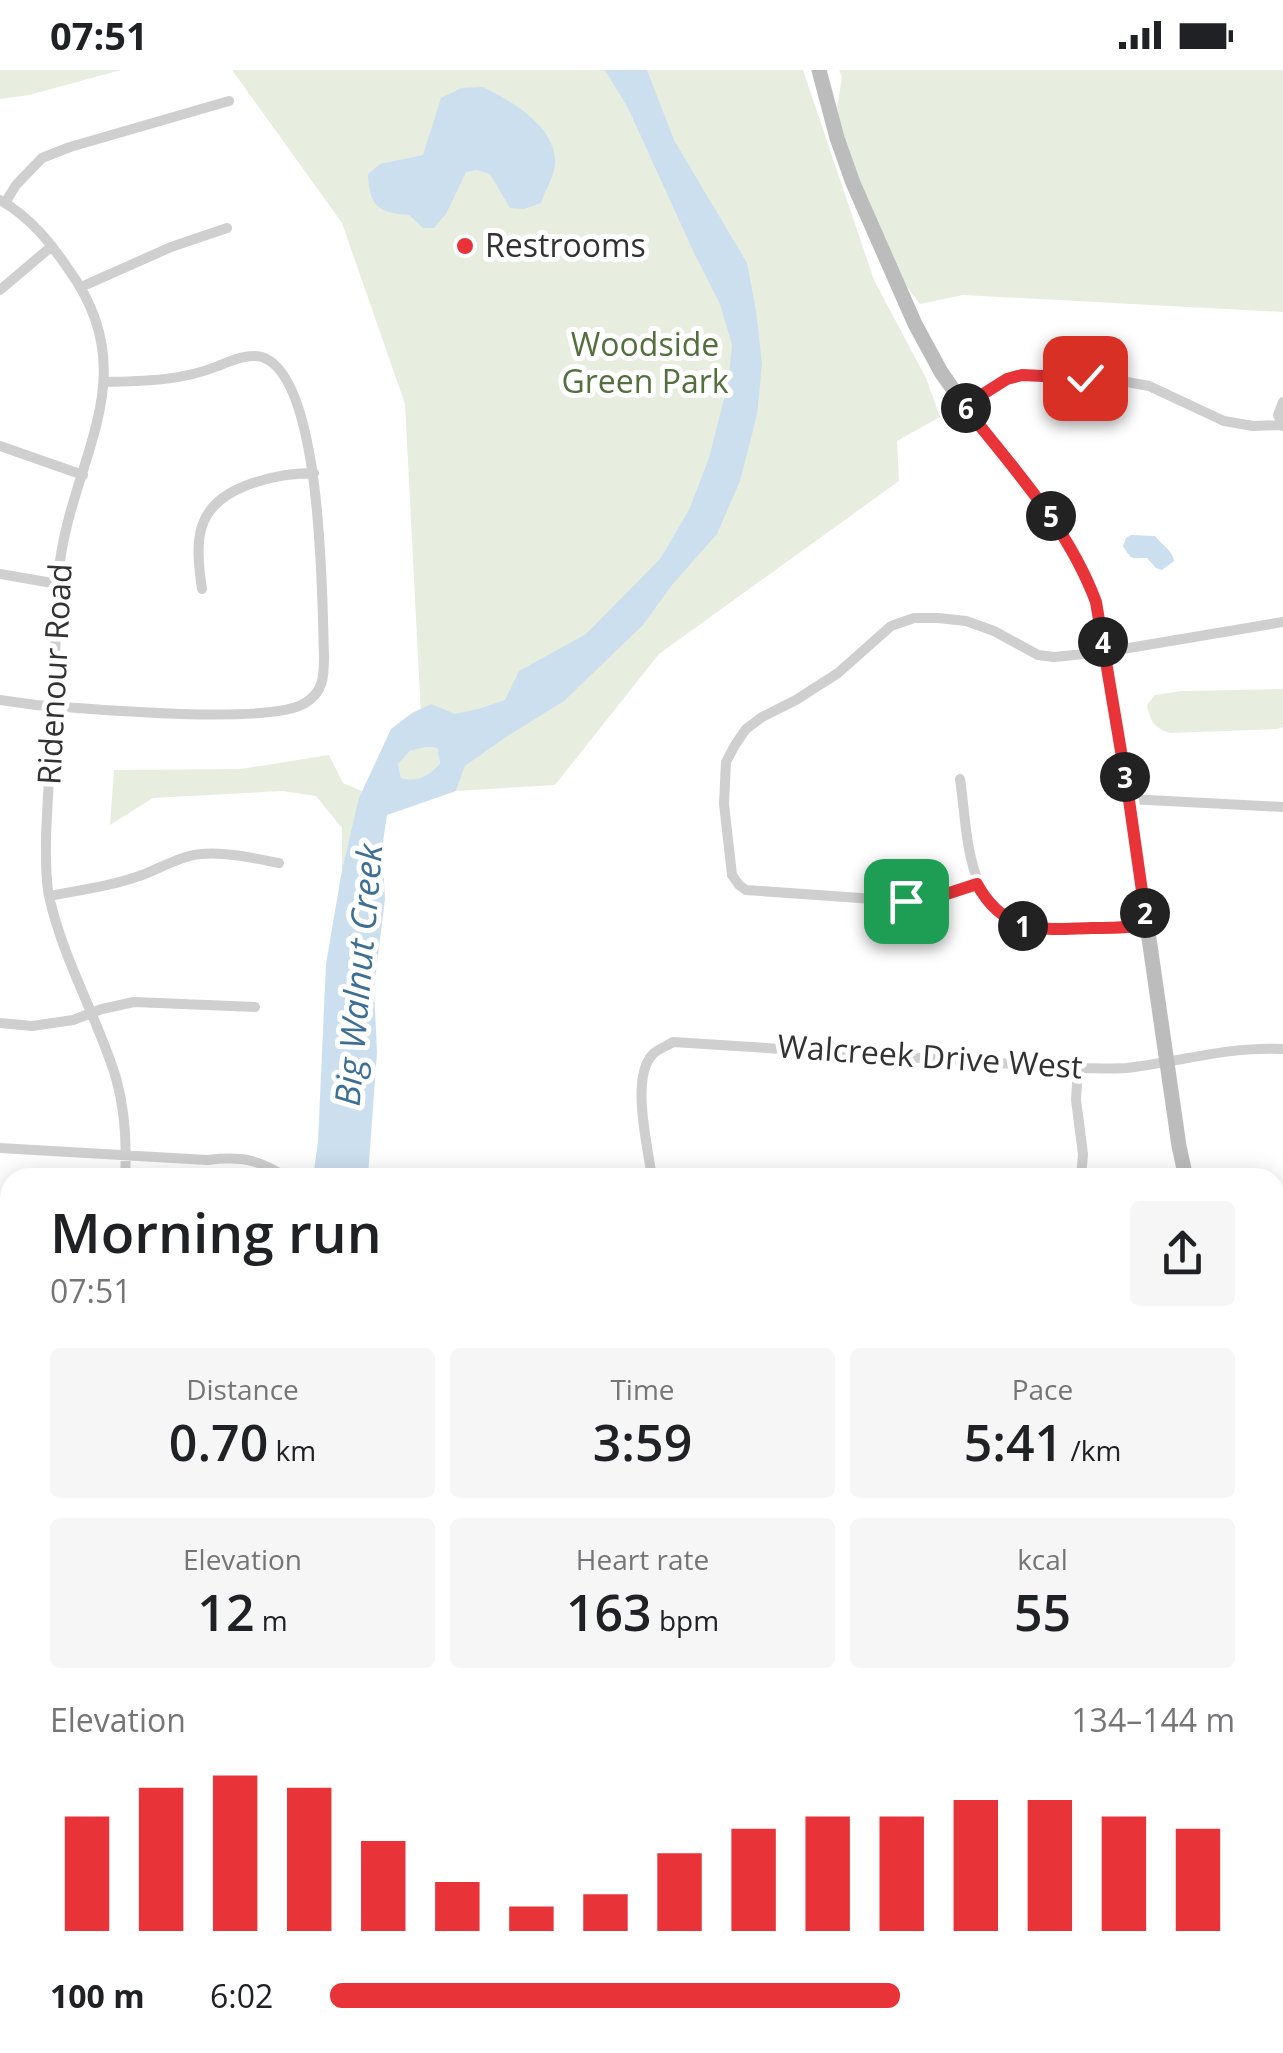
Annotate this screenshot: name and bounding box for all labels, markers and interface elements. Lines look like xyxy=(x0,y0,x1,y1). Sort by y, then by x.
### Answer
text: 07:51 xyxy=(50,9,148,61)
place label: Restrooms xyxy=(485,223,646,266)
marker: Restrooms xyxy=(454,235,476,257)
park label: Woodside Green Park xyxy=(561,322,729,402)
pin xyxy=(1043,336,1128,421)
icon: check xyxy=(1058,351,1113,406)
pin: 6 xyxy=(941,383,991,433)
text: 6 xyxy=(958,389,974,427)
pin: 5 xyxy=(1026,491,1076,541)
text: 5 xyxy=(1043,497,1059,535)
street label: Ridenour Road xyxy=(26,562,81,786)
pin: 4 xyxy=(1078,617,1128,667)
text: 4 xyxy=(1095,623,1111,661)
pin: 3 xyxy=(1100,752,1150,802)
text: 3 xyxy=(1117,758,1133,796)
water label: Big Walnut Creek xyxy=(323,840,393,1108)
pin xyxy=(864,859,949,944)
icon: arrive xyxy=(879,874,934,929)
pin: 2 xyxy=(1120,888,1170,938)
text: 2 xyxy=(1137,894,1153,932)
pin: 1 xyxy=(998,901,1048,951)
text: 1 xyxy=(1015,907,1031,945)
street label: Walcreek Drive West xyxy=(776,1023,1084,1088)
text: Morning run xyxy=(50,1194,382,1269)
button: share xyxy=(1130,1201,1235,1306)
text: 07:51 xyxy=(50,1269,132,1312)
text: Distance xyxy=(186,1370,299,1408)
text: Time xyxy=(610,1370,675,1408)
text: Pace xyxy=(1012,1370,1073,1408)
text: 0.70 xyxy=(169,1408,268,1476)
text: 3:59 xyxy=(593,1408,692,1476)
text: 5:41 xyxy=(964,1408,1063,1476)
text: km xyxy=(268,1431,316,1469)
text: /km xyxy=(1063,1431,1121,1469)
text: Elevation xyxy=(183,1540,302,1578)
text: Heart rate xyxy=(576,1540,709,1578)
text: kcal xyxy=(1017,1540,1068,1578)
text: 12 xyxy=(197,1578,254,1646)
text: 163 xyxy=(566,1578,652,1646)
text: 55 xyxy=(1014,1578,1071,1646)
text: m xyxy=(254,1601,288,1639)
text: bpm xyxy=(652,1601,719,1639)
text: Elevation xyxy=(50,1698,186,1741)
text: 134–144 m xyxy=(1071,1698,1235,1741)
text: 100 m xyxy=(50,1974,145,2017)
text: 6:02 xyxy=(210,1974,273,2017)

